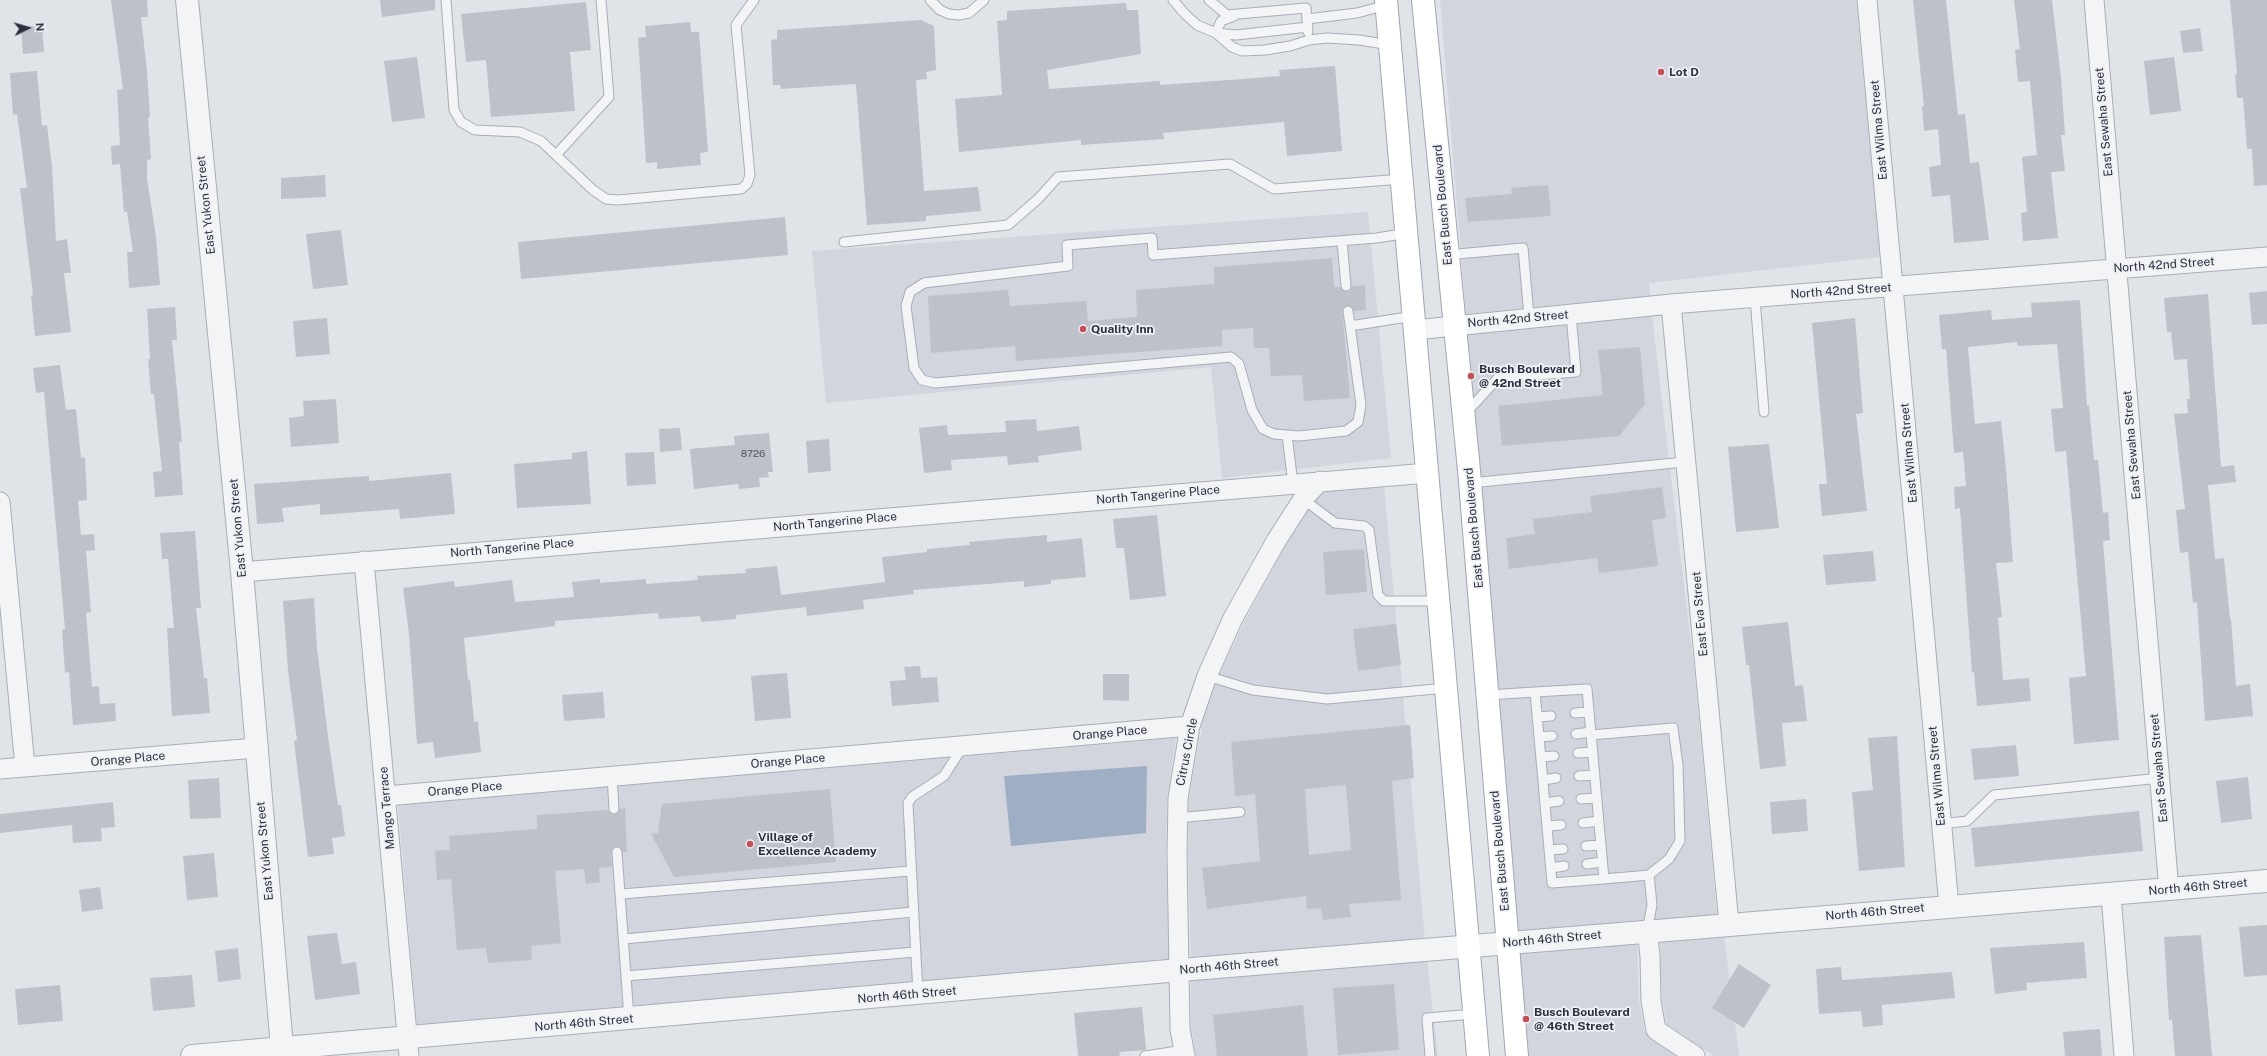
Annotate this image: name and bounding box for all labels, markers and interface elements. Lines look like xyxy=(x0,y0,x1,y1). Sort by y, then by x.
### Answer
north arrow xyxy=(8,8,48,48)
text: N xyxy=(34,22,46,32)
place label: Lot D xyxy=(1669,65,1699,79)
marker: Lot D xyxy=(1656,67,1666,77)
street label: East Sewaha Street xyxy=(2092,67,2116,177)
street label: East Wilma Street xyxy=(1867,79,1891,181)
street label: East Busch Boulevard xyxy=(1431,144,1455,266)
street label: East Yukon Street xyxy=(194,155,218,255)
street label: North 42nd Street xyxy=(2113,254,2215,276)
street label: North 42nd Street xyxy=(1790,280,1892,302)
street label: North 42nd Street xyxy=(1467,307,1569,331)
place label: Quality Inn xyxy=(1091,322,1154,336)
marker: Quality Inn xyxy=(1078,324,1088,334)
place label: Busch Boulevard @ 42nd Street xyxy=(1479,362,1575,390)
marker: Busch Boulevard @ 42nd Street xyxy=(1466,371,1476,381)
street label: East Sewaha Street xyxy=(2120,390,2144,500)
street label: East Wilma Street xyxy=(1897,402,1921,504)
house number: 8726 xyxy=(741,448,765,460)
street label: East Busch Boulevard xyxy=(1462,467,1486,589)
street label: East Yukon Street xyxy=(226,478,250,578)
street label: North Tangerine Place xyxy=(1095,482,1221,508)
street label: North Tangerine Place xyxy=(772,509,898,535)
street label: North Tangerine Place xyxy=(449,535,575,561)
street label: East Eva Street xyxy=(1689,571,1711,657)
street label: East Sewaha Street xyxy=(2147,713,2171,823)
street label: Citrus Circle xyxy=(1173,717,1201,787)
street label: Orange Place xyxy=(1072,723,1148,743)
street label: East Wilma Street xyxy=(1925,725,1949,827)
street label: Orange Place xyxy=(90,749,166,769)
street label: Orange Place xyxy=(750,751,826,771)
street label: Mango Terrace xyxy=(376,766,398,850)
street label: Orange Place xyxy=(427,779,503,799)
street label: East Busch Boulevard xyxy=(1488,790,1512,912)
street label: East Yukon Street xyxy=(253,801,277,901)
place label: Village of Excellence Academy xyxy=(758,830,877,858)
marker: Village of Excellence Academy xyxy=(745,839,755,849)
street label: North 46th Street xyxy=(2148,875,2248,899)
street label: North 46th Street xyxy=(1825,900,1925,924)
street label: North 46th Street xyxy=(1502,927,1602,951)
street label: North 46th Street xyxy=(1179,954,1279,978)
street label: North 46th Street xyxy=(857,983,957,1007)
place label: Busch Boulevard @ 46th Street xyxy=(1534,1005,1630,1033)
street label: North 46th Street xyxy=(534,1011,634,1035)
marker: Busch Boulevard @ 46th Street xyxy=(1521,1014,1531,1024)

